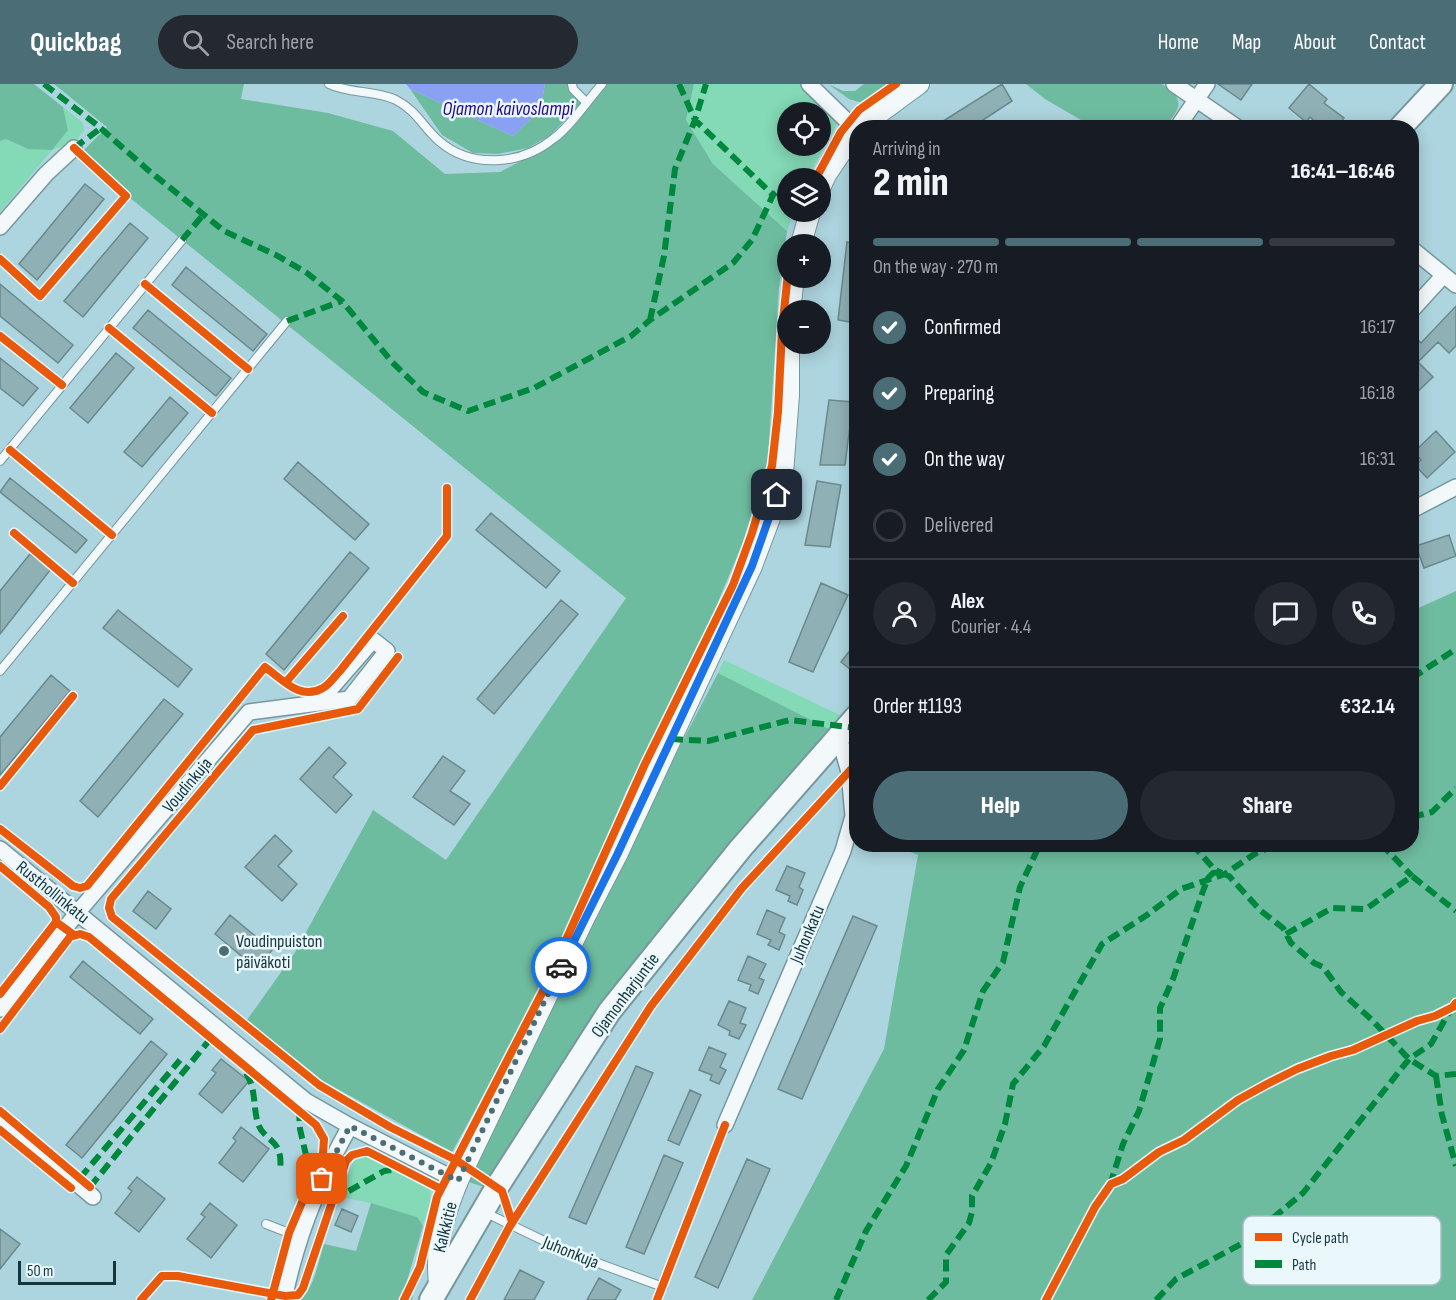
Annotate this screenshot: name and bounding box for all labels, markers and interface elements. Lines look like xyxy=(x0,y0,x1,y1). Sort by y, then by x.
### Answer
search box xyxy=(158,15,578,69)
text: Quickbag xyxy=(30,26,122,59)
icon: search xyxy=(179,26,212,59)
text: Search here xyxy=(227,29,314,56)
text: Home xyxy=(1158,30,1199,55)
text: Map xyxy=(1232,30,1261,55)
text: About xyxy=(1294,30,1336,55)
text: Contact xyxy=(1369,30,1426,55)
water label: Ojamon kaivoslampi xyxy=(443,97,575,121)
map controls xyxy=(777,102,831,354)
button: locate xyxy=(777,102,831,156)
text: Arriving in xyxy=(873,137,941,161)
text: 16:41–16:46 xyxy=(1291,158,1395,185)
text: 2 min xyxy=(873,160,949,207)
button: layers xyxy=(777,168,831,222)
button: + xyxy=(777,234,831,288)
text: On the way · 270 m xyxy=(873,255,998,279)
button: − xyxy=(777,300,831,354)
icon: check xyxy=(873,311,906,344)
text: Confirmed xyxy=(924,314,1001,341)
text: 16:17 xyxy=(1361,315,1395,339)
icon: check xyxy=(873,377,906,410)
text: Preparing xyxy=(924,380,994,407)
text: 16:18 xyxy=(1360,381,1395,405)
icon: check xyxy=(873,443,906,476)
text: On the way xyxy=(924,446,1005,473)
text: 16:31 xyxy=(1360,447,1395,471)
pin xyxy=(751,469,802,520)
icon: home xyxy=(760,478,793,511)
text: Delivered xyxy=(924,512,993,539)
button: person xyxy=(873,582,936,645)
button: chat xyxy=(1254,582,1317,645)
button: phone xyxy=(1332,582,1395,645)
text: Alex xyxy=(951,588,984,615)
text: Courier · 4.4 xyxy=(951,615,1031,639)
text: Order #1193 xyxy=(873,693,962,720)
text: €32.14 xyxy=(1340,693,1395,720)
street label: Voudinkuja xyxy=(158,753,217,817)
button: Help xyxy=(873,771,1128,840)
button: Share xyxy=(1140,771,1395,840)
street label: Rusthollinkatu xyxy=(12,857,93,928)
street label: Juhonkatu xyxy=(786,902,829,967)
place label: Voudinpuiston päiväkoti xyxy=(236,931,322,973)
courier xyxy=(531,937,591,997)
marker: Voudinpuiston päiväkoti xyxy=(217,944,231,958)
street label: Ojamonharjuntie xyxy=(587,949,664,1042)
icon: car xyxy=(545,951,578,984)
pin xyxy=(296,1153,347,1204)
icon: bag xyxy=(305,1162,338,1195)
street label: Kalkkitie xyxy=(429,1200,462,1255)
legend xyxy=(1243,1216,1441,1285)
text: Cycle path xyxy=(1292,1229,1349,1248)
street label: Juhonkuja xyxy=(539,1231,602,1273)
text: Path xyxy=(1292,1256,1316,1275)
scale bar xyxy=(18,1258,116,1286)
text: 50 m xyxy=(27,1262,53,1281)

